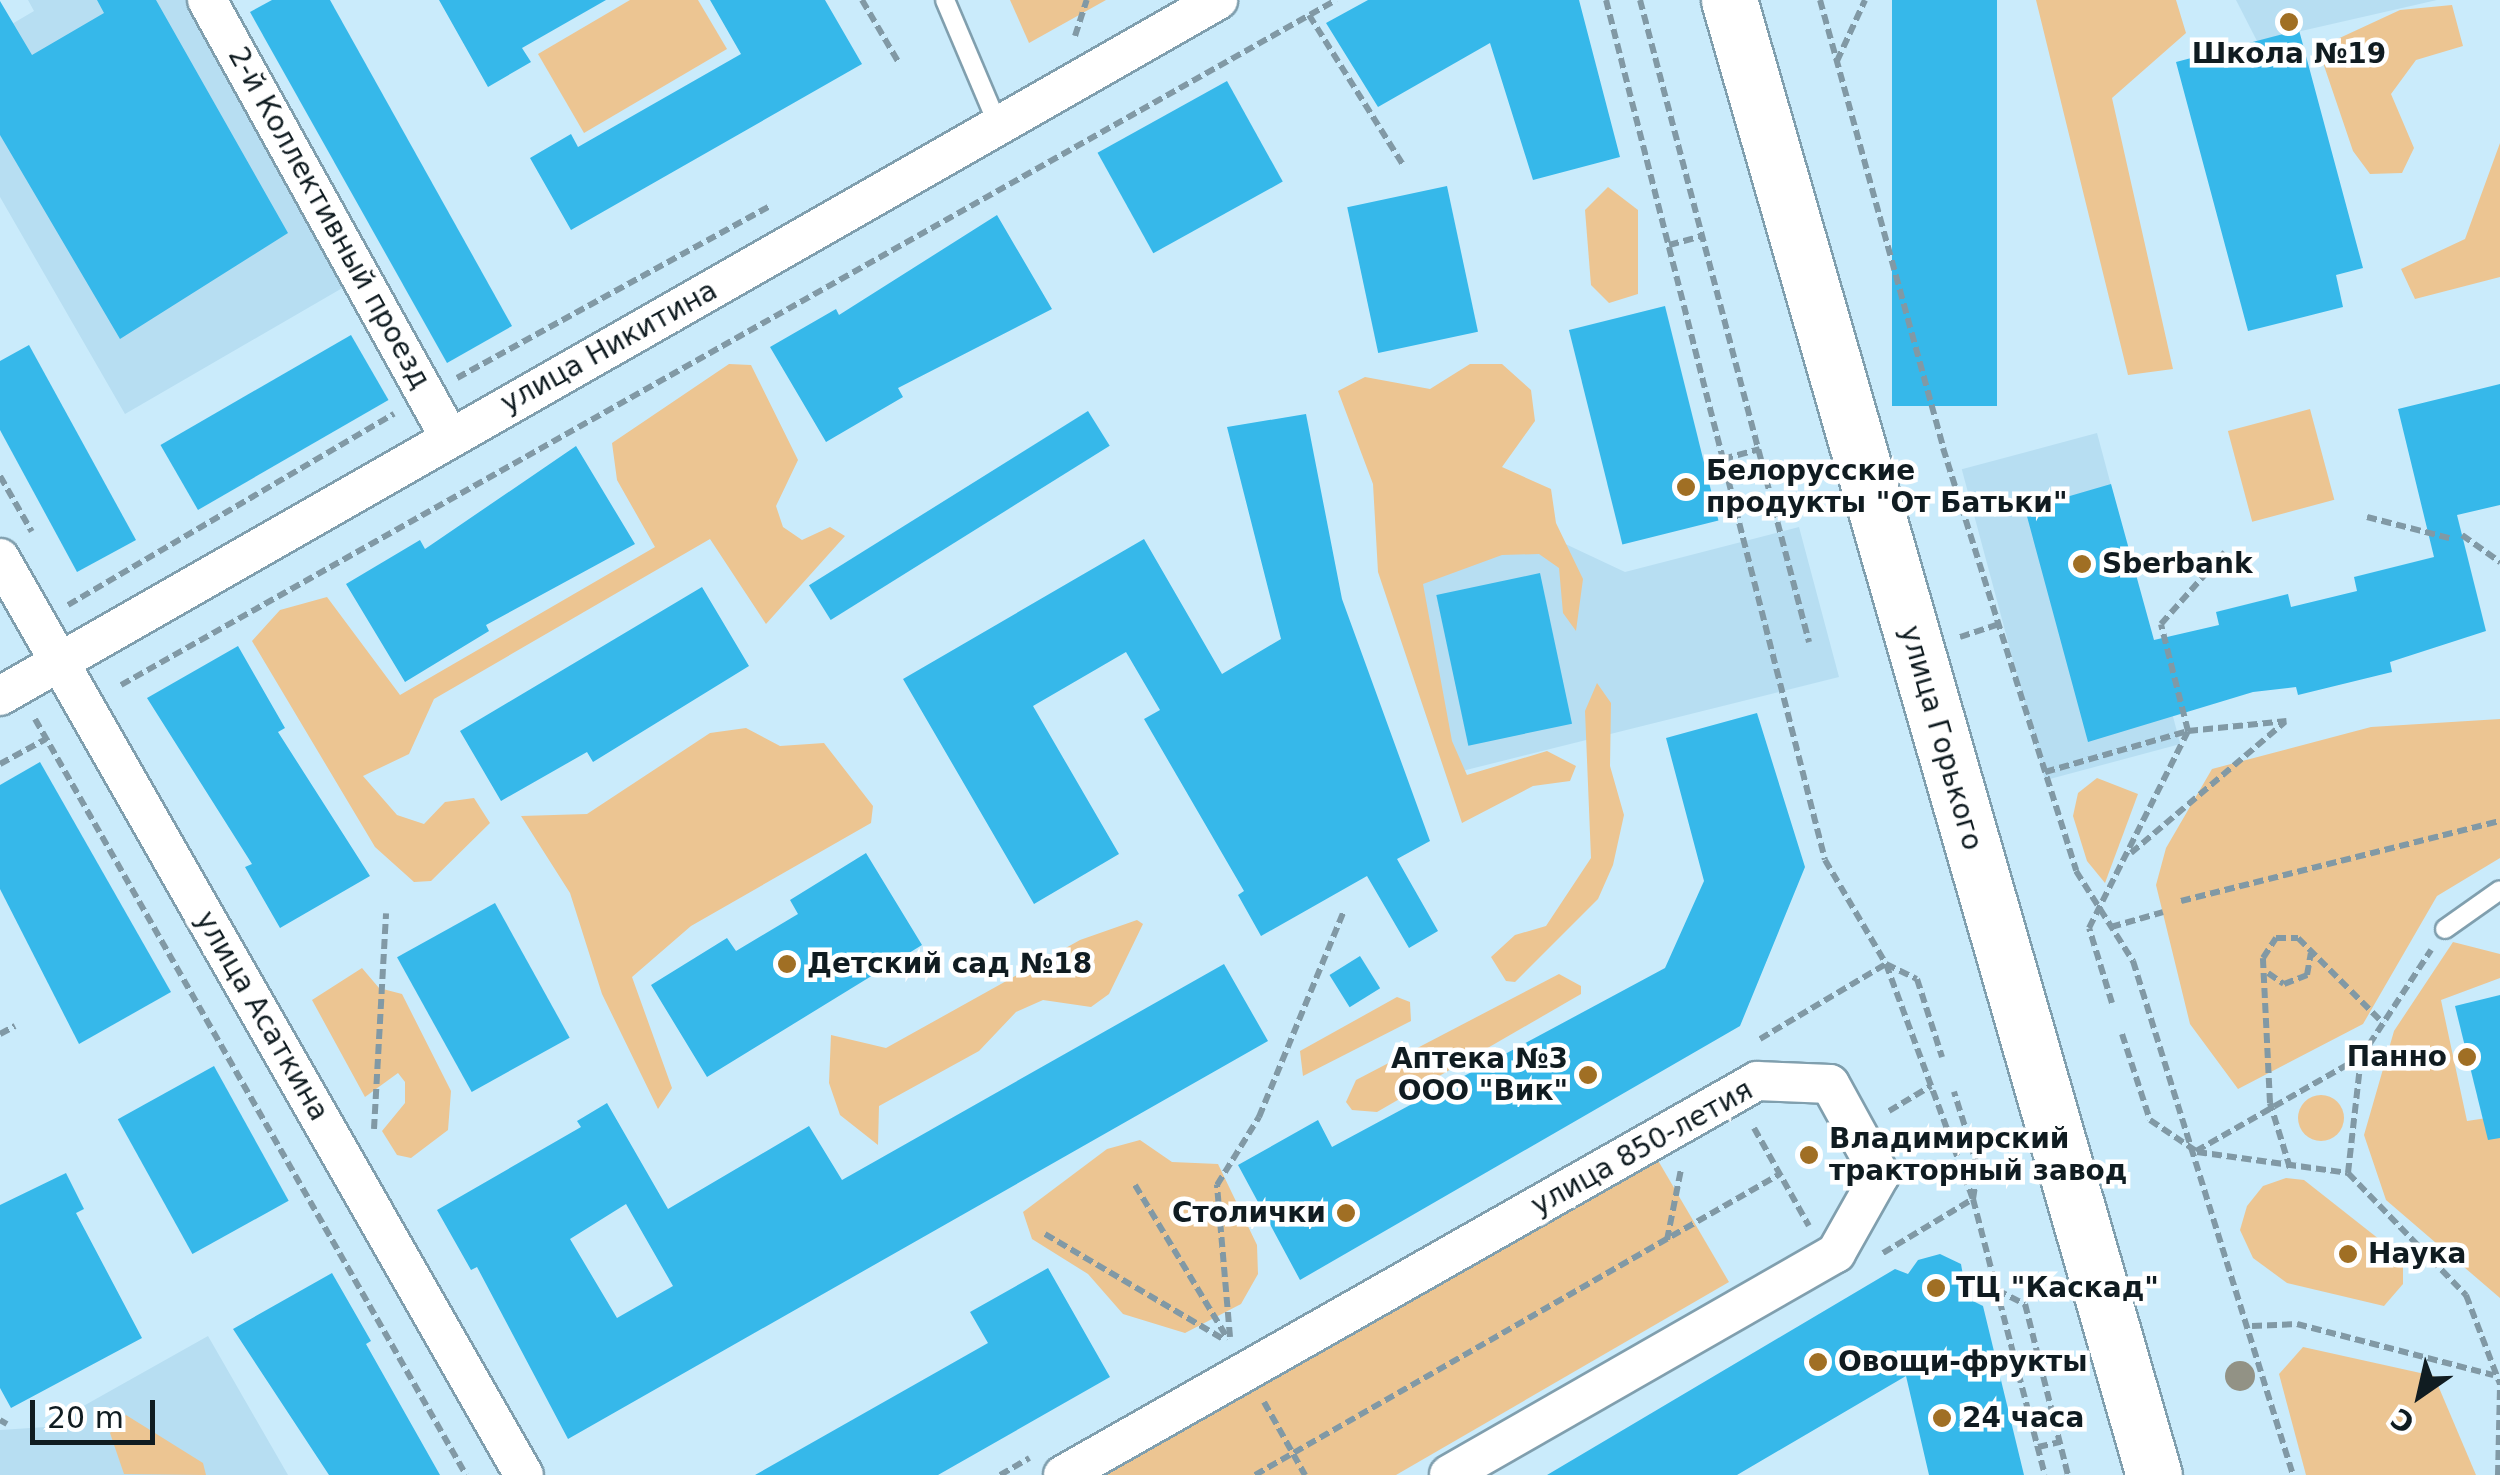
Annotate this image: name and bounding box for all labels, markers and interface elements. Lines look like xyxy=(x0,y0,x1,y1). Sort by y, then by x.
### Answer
marker: Школа №19 xyxy=(2278,11,2300,33)
place label: Школа №19 xyxy=(2192,37,2386,71)
street label: 2-й Коллективный проезд xyxy=(221,41,437,395)
street label: улица Никитина xyxy=(495,274,723,420)
place label: Белорусские продукты "От Батьки" xyxy=(1706,454,2068,520)
marker: Белорусские продукты "От Батьки" xyxy=(1675,476,1697,498)
place label: Sberbank xyxy=(2102,547,2252,581)
marker: Sberbank xyxy=(2071,553,2093,575)
street label: улица Горького xyxy=(1893,622,1989,854)
street label: улица Асаткина xyxy=(188,905,336,1127)
place label: Детский сад №18 xyxy=(807,947,1092,981)
marker: Детский сад №18 xyxy=(776,953,798,975)
place label: Панно xyxy=(2347,1040,2447,1074)
place label: Аптека №3 ООО "Вик" xyxy=(1391,1042,1568,1108)
marker: Панно xyxy=(2456,1046,2478,1068)
marker: Аптека №3 ООО "Вик" xyxy=(1577,1064,1599,1086)
street label: улица 850-летия xyxy=(1525,1073,1759,1223)
place label: Владимирский тракторный завод xyxy=(1829,1122,2127,1188)
marker: Владимирский тракторный завод xyxy=(1798,1144,1820,1166)
place label: Столички xyxy=(1172,1196,1326,1230)
marker: Столички xyxy=(1335,1202,1357,1224)
place label: Наука xyxy=(2368,1237,2466,1271)
marker: Наука xyxy=(2337,1243,2359,1265)
place label: ТЦ "Каскад" xyxy=(1956,1271,2159,1305)
marker: ТЦ "Каскад" xyxy=(1925,1277,1947,1299)
place label: Овощи-фрукты xyxy=(1838,1345,2088,1379)
north arrow xyxy=(2370,1345,2470,1445)
marker: Овощи-фрукты xyxy=(1807,1351,1829,1373)
scale bar xyxy=(35,1380,160,1442)
text: 20 m xyxy=(47,1400,124,1435)
place label: 24 часа xyxy=(1962,1401,2084,1435)
text: С xyxy=(2385,1401,2421,1440)
marker: 24 часа xyxy=(1931,1407,1953,1429)

